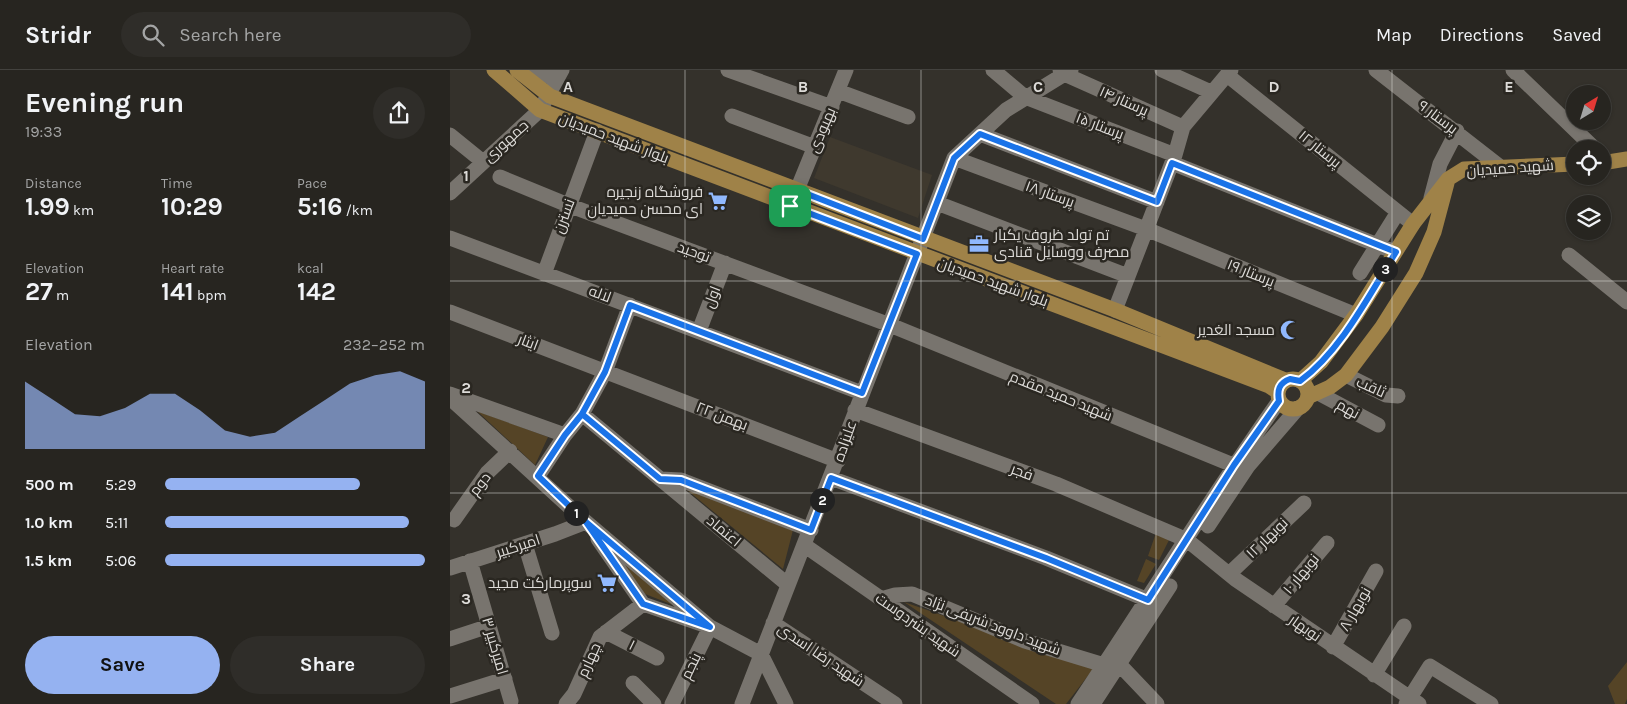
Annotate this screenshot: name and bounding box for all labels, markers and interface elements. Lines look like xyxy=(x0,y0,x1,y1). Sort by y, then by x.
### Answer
search box xyxy=(121,12,471,57)
text: Stridr xyxy=(25,21,91,49)
icon: search xyxy=(139,21,167,49)
text: Search here xyxy=(179,24,281,46)
text: Map xyxy=(1376,24,1412,46)
text: Directions xyxy=(1440,24,1524,46)
text: Saved xyxy=(1552,24,1602,46)
text: A xyxy=(563,77,573,96)
text: B xyxy=(798,77,808,96)
text: C xyxy=(1033,77,1043,96)
text: D xyxy=(1269,77,1280,96)
text: E xyxy=(1504,77,1514,96)
street label: پرستار ۱۴ xyxy=(1096,82,1151,121)
north arrow xyxy=(1566,85,1611,130)
map controls xyxy=(1566,85,1611,240)
text: Evening run xyxy=(25,86,184,119)
button: share xyxy=(373,87,425,139)
street label: پرستار ۹ xyxy=(1414,96,1461,139)
street label: بهبودی xyxy=(804,105,841,156)
street label: بلوار شهید حمیدیان xyxy=(556,109,672,168)
street label: پرستار ۱۵ xyxy=(1073,109,1127,144)
street label: جمهوری xyxy=(480,116,533,167)
text: 19:33 xyxy=(25,122,62,141)
street label: پرستار ۱۲ xyxy=(1294,126,1345,172)
button: locate xyxy=(1566,140,1611,185)
street label: شهید حمیدیان xyxy=(1466,156,1554,181)
text: 1 xyxy=(463,166,469,185)
text: Distance xyxy=(25,175,82,192)
text: Time xyxy=(161,175,192,192)
text: Pace xyxy=(297,175,327,192)
street label: پرستار ۱۸ xyxy=(1022,177,1077,212)
place label: فروشگاه زنجیره ای محسن حمیدیان xyxy=(587,183,703,219)
pin xyxy=(769,185,811,227)
supermarket icon: فروشگاه زنجیره ای محسن حمیدیان xyxy=(707,190,729,212)
text: 1.99 xyxy=(25,192,70,221)
text: 10:29 xyxy=(161,192,223,221)
text: 5:16 xyxy=(297,192,342,221)
icon: arrive xyxy=(776,192,804,220)
button: layers xyxy=(1566,195,1611,240)
street label: نسترن xyxy=(549,196,580,236)
text: km xyxy=(70,202,94,219)
text: /km xyxy=(342,202,373,219)
place label: تم تولد ظروف یکبار مصرف ووسایل قنادی xyxy=(993,226,1129,262)
office icon: تم تولد ظروف یکبار مصرف ووسایل قنادی xyxy=(968,233,990,255)
street label: توحید xyxy=(675,238,713,266)
street label: بلوار شهید حمیدیان xyxy=(935,254,1051,311)
street label: پرستار ۱۹ xyxy=(1224,255,1277,292)
pin: 3 xyxy=(1372,256,1398,282)
text: Elevation xyxy=(25,260,84,277)
text: Heart rate xyxy=(161,260,224,277)
text: kcal xyxy=(297,260,324,277)
text: 3 xyxy=(1381,261,1390,278)
text: 27 xyxy=(25,277,53,306)
text: 141 xyxy=(161,277,194,306)
text: 142 xyxy=(297,277,336,306)
street label: لاله xyxy=(586,282,614,306)
street label: اول xyxy=(700,283,724,311)
text: m xyxy=(53,287,69,304)
text: bpm xyxy=(194,287,227,304)
mosque icon: مسجد الغدیر xyxy=(1279,319,1301,341)
place label: مسجد الغدیر xyxy=(1197,321,1275,339)
street label: ایثار xyxy=(514,330,541,354)
text: Elevation xyxy=(25,335,93,354)
text: 232–252 m xyxy=(343,335,425,354)
street label: شهید حمید مقدم xyxy=(1007,367,1115,426)
street label: ثاقب xyxy=(1354,373,1388,401)
text: 2 xyxy=(461,378,471,397)
street label: نهم xyxy=(1333,395,1363,424)
street label: ۲۲ بهمن xyxy=(693,398,750,435)
street label: علیزاده xyxy=(830,418,860,464)
street label: فجر xyxy=(1007,459,1036,484)
street label: دوم xyxy=(465,469,496,500)
text: 500 m xyxy=(25,475,74,494)
text: 5:29 xyxy=(105,475,136,494)
pin: 2 xyxy=(810,488,834,512)
text: 2 xyxy=(818,492,827,509)
pin: 1 xyxy=(564,500,588,526)
text: 1 xyxy=(574,505,579,522)
street label: اعتماد xyxy=(703,512,745,550)
text: 1.0 km xyxy=(25,513,73,532)
text: 5:11 xyxy=(105,513,128,532)
street label: نوبهار ۱۲ xyxy=(1242,514,1292,563)
street label: امیرکبیر xyxy=(493,530,542,562)
street label: نوبهار ۱۰ xyxy=(1279,550,1324,598)
text: 1.5 km xyxy=(25,551,72,570)
text: 5:06 xyxy=(105,551,136,570)
supermarket icon: سوپرمارکت مجید xyxy=(596,572,618,594)
place label: سوپرمارکت مجید xyxy=(488,574,592,593)
street label: نوبهار ۸ xyxy=(1335,584,1376,635)
text: 3 xyxy=(461,589,471,608)
street label: شهید بشردوست xyxy=(871,589,964,662)
street label: شهید داوود شریفی نژاد xyxy=(922,591,1063,660)
street label: نوبهار xyxy=(1284,610,1324,646)
street label: امیرکبیر ۳ xyxy=(478,615,512,677)
street label: شهید رضا اسدی xyxy=(774,619,868,691)
button: Save xyxy=(25,636,220,694)
button: Share xyxy=(230,636,425,694)
street label: ۱ xyxy=(626,636,638,654)
street label: چهارم xyxy=(573,640,605,681)
street label: پنجم xyxy=(677,650,706,683)

